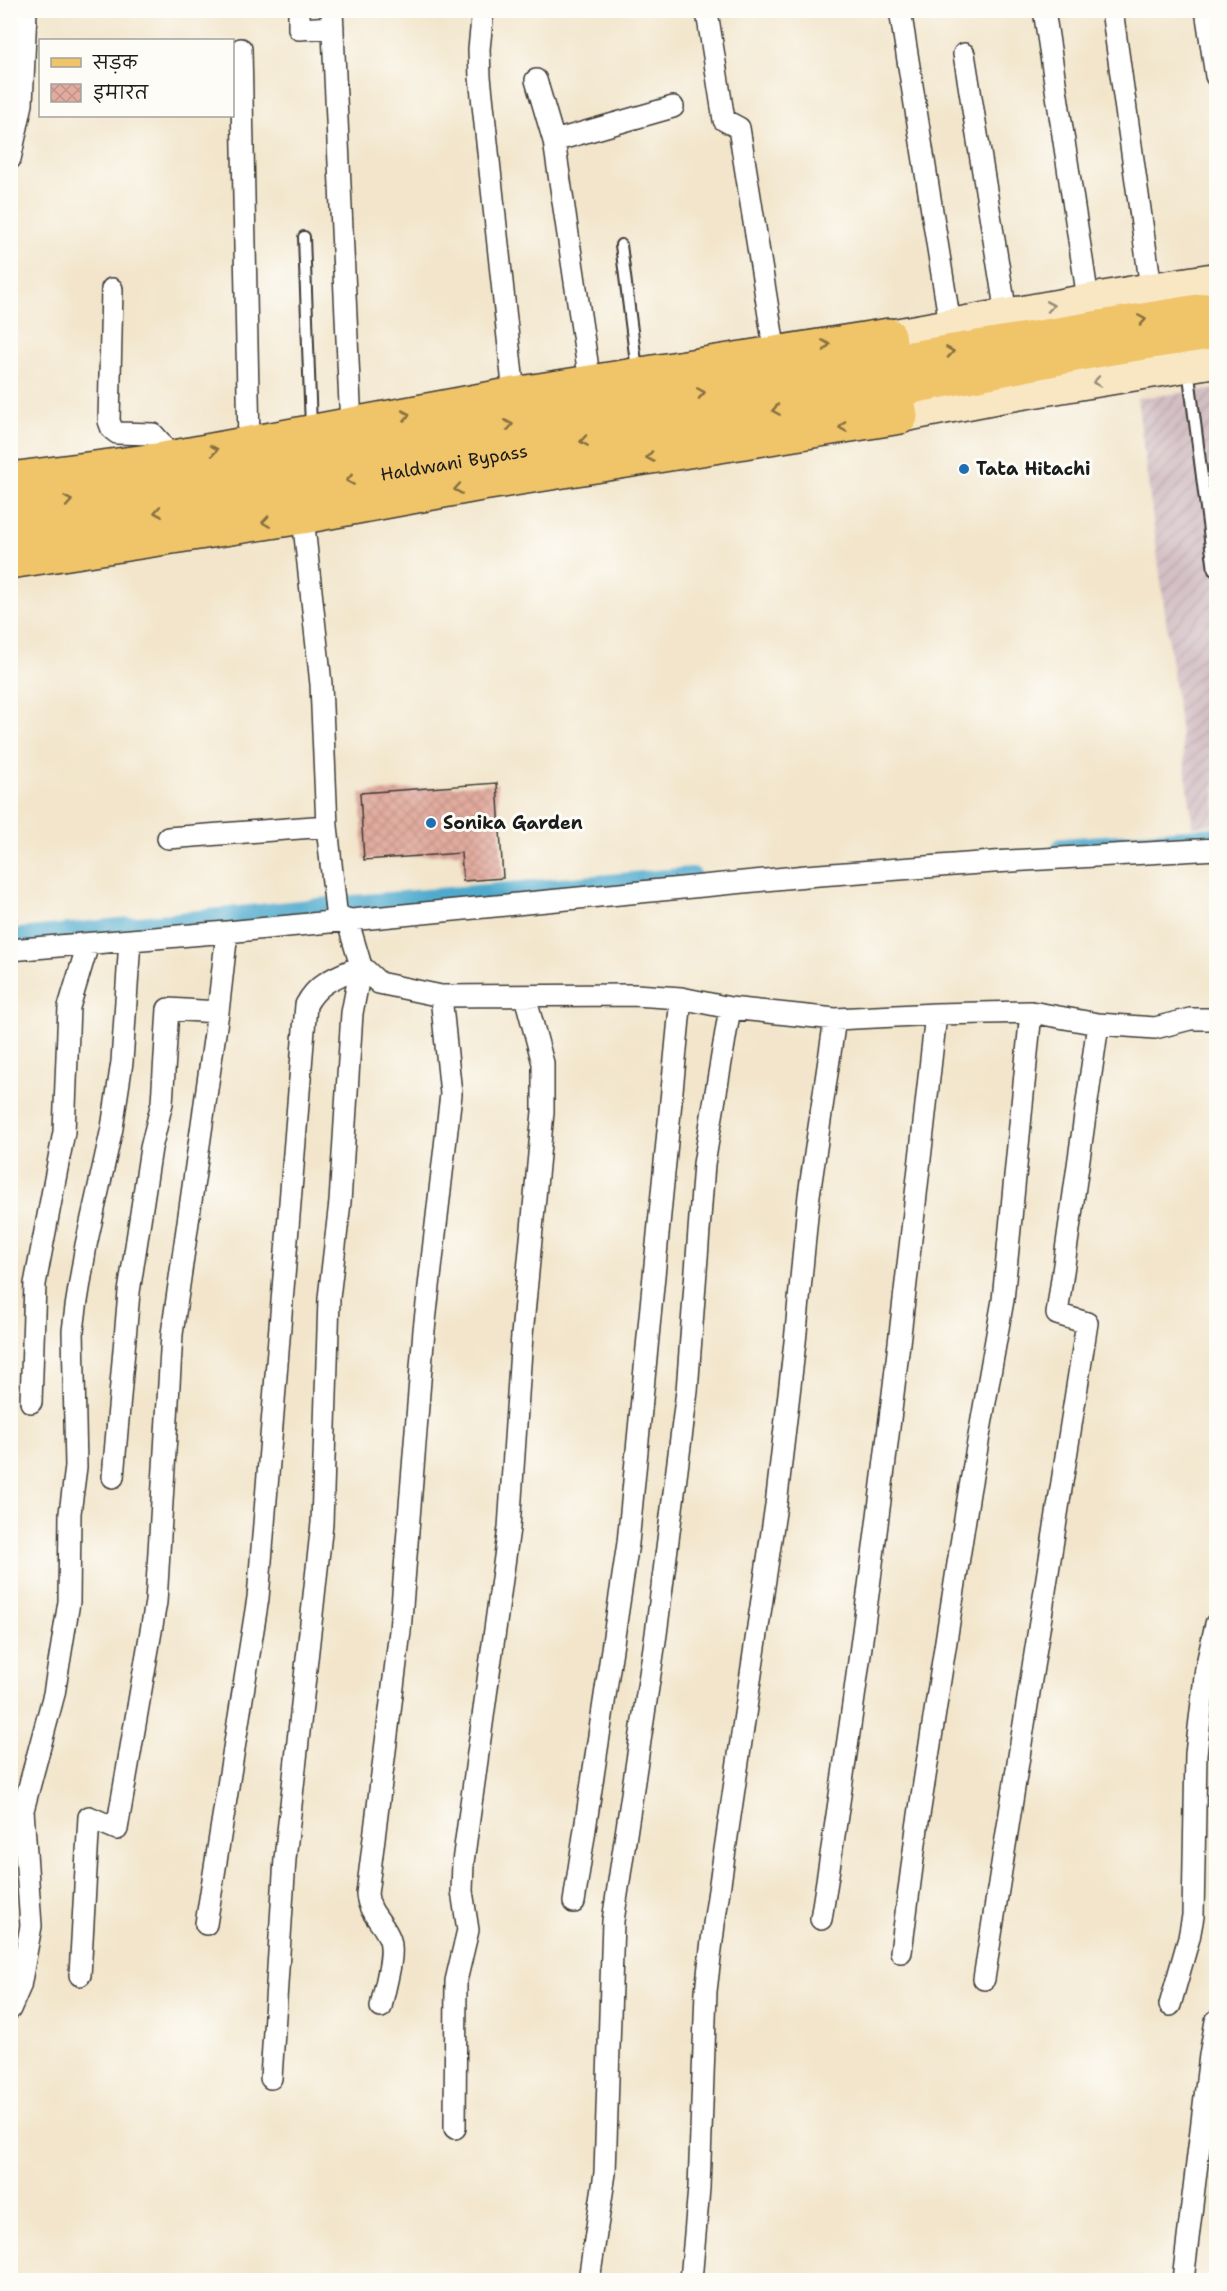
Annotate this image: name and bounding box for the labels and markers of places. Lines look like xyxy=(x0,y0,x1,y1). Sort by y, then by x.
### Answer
place label: Tata Hitachi xyxy=(976,457,1090,481)
marker: Tata Hitachi xyxy=(957,462,971,476)
place label: Sonika Garden xyxy=(443,811,583,835)
marker: Sonika Garden xyxy=(424,816,438,830)

